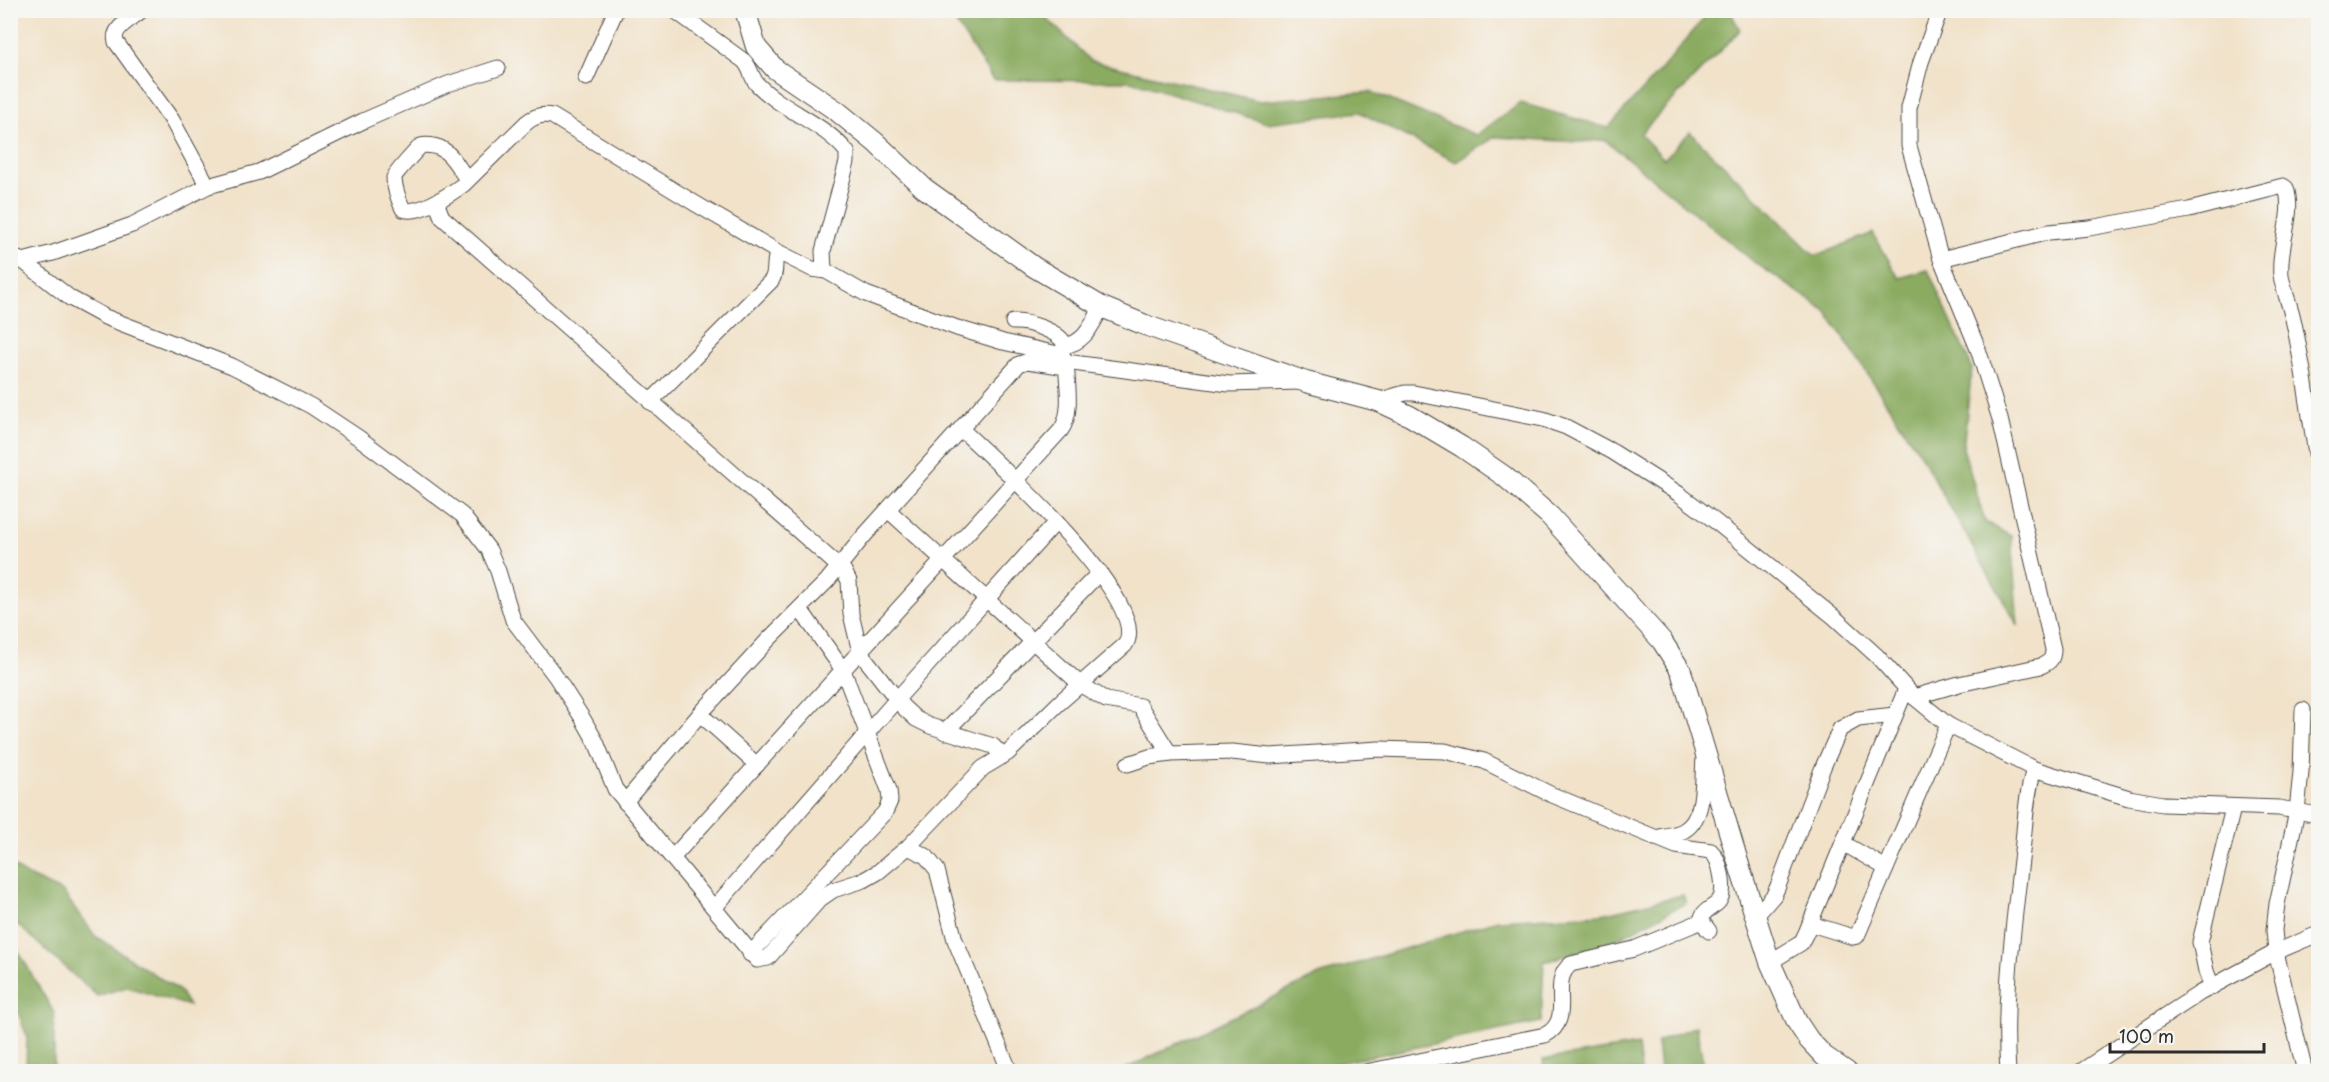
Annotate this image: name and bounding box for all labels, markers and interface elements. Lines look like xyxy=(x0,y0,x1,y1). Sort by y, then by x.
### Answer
scale bar xyxy=(2110,1016,2264,1054)
text: 100 m xyxy=(2119,1022,2174,1049)

